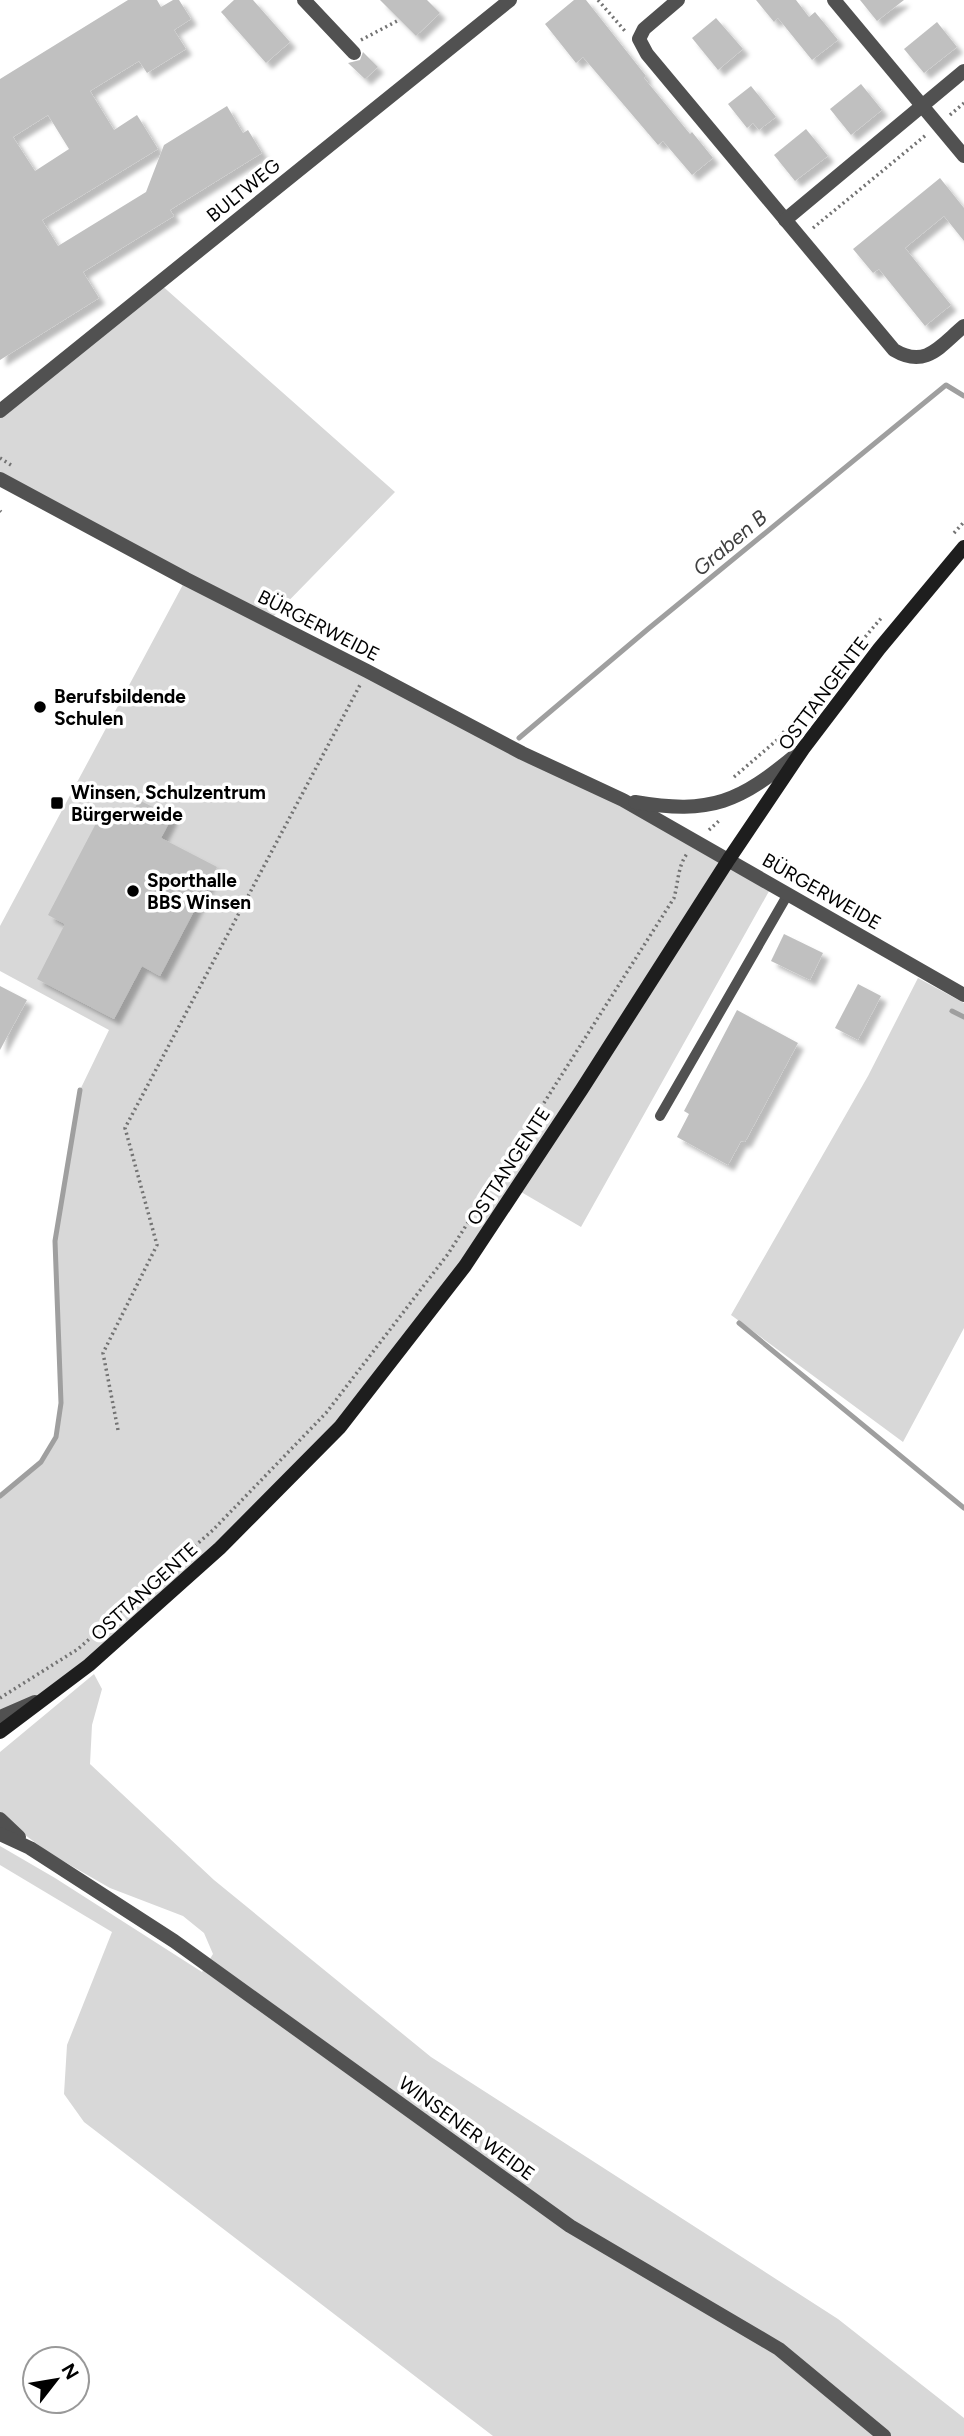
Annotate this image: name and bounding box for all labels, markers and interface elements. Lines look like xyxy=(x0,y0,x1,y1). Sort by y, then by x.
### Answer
street label: BULTWEG xyxy=(202,154,285,227)
water label: Graben B xyxy=(688,504,772,581)
street label: BÜRGERWEIDE xyxy=(254,585,383,666)
street label: OSTTANGENTE xyxy=(773,632,873,754)
place label: Berufsbildende Schulen xyxy=(54,685,186,730)
marker: Berufsbildende Schulen xyxy=(32,699,48,715)
place label: Winsen, Schulzentrum Bürgerweide xyxy=(71,781,266,826)
marker: Winsen, Schulzentrum Bürgerweide xyxy=(49,795,65,811)
street label: BÜRGERWEIDE xyxy=(758,848,885,935)
place label: Sporthalle BBS Winsen xyxy=(147,869,251,914)
marker: Sporthalle BBS Winsen xyxy=(125,883,141,899)
street label: OSTTANGENTE xyxy=(462,1103,555,1229)
street label: OSTTANGENTE xyxy=(86,1537,202,1645)
street label: WINSENER WEIDE xyxy=(394,2071,539,2185)
north arrow xyxy=(21,2345,91,2415)
text: N xyxy=(57,2359,84,2384)

